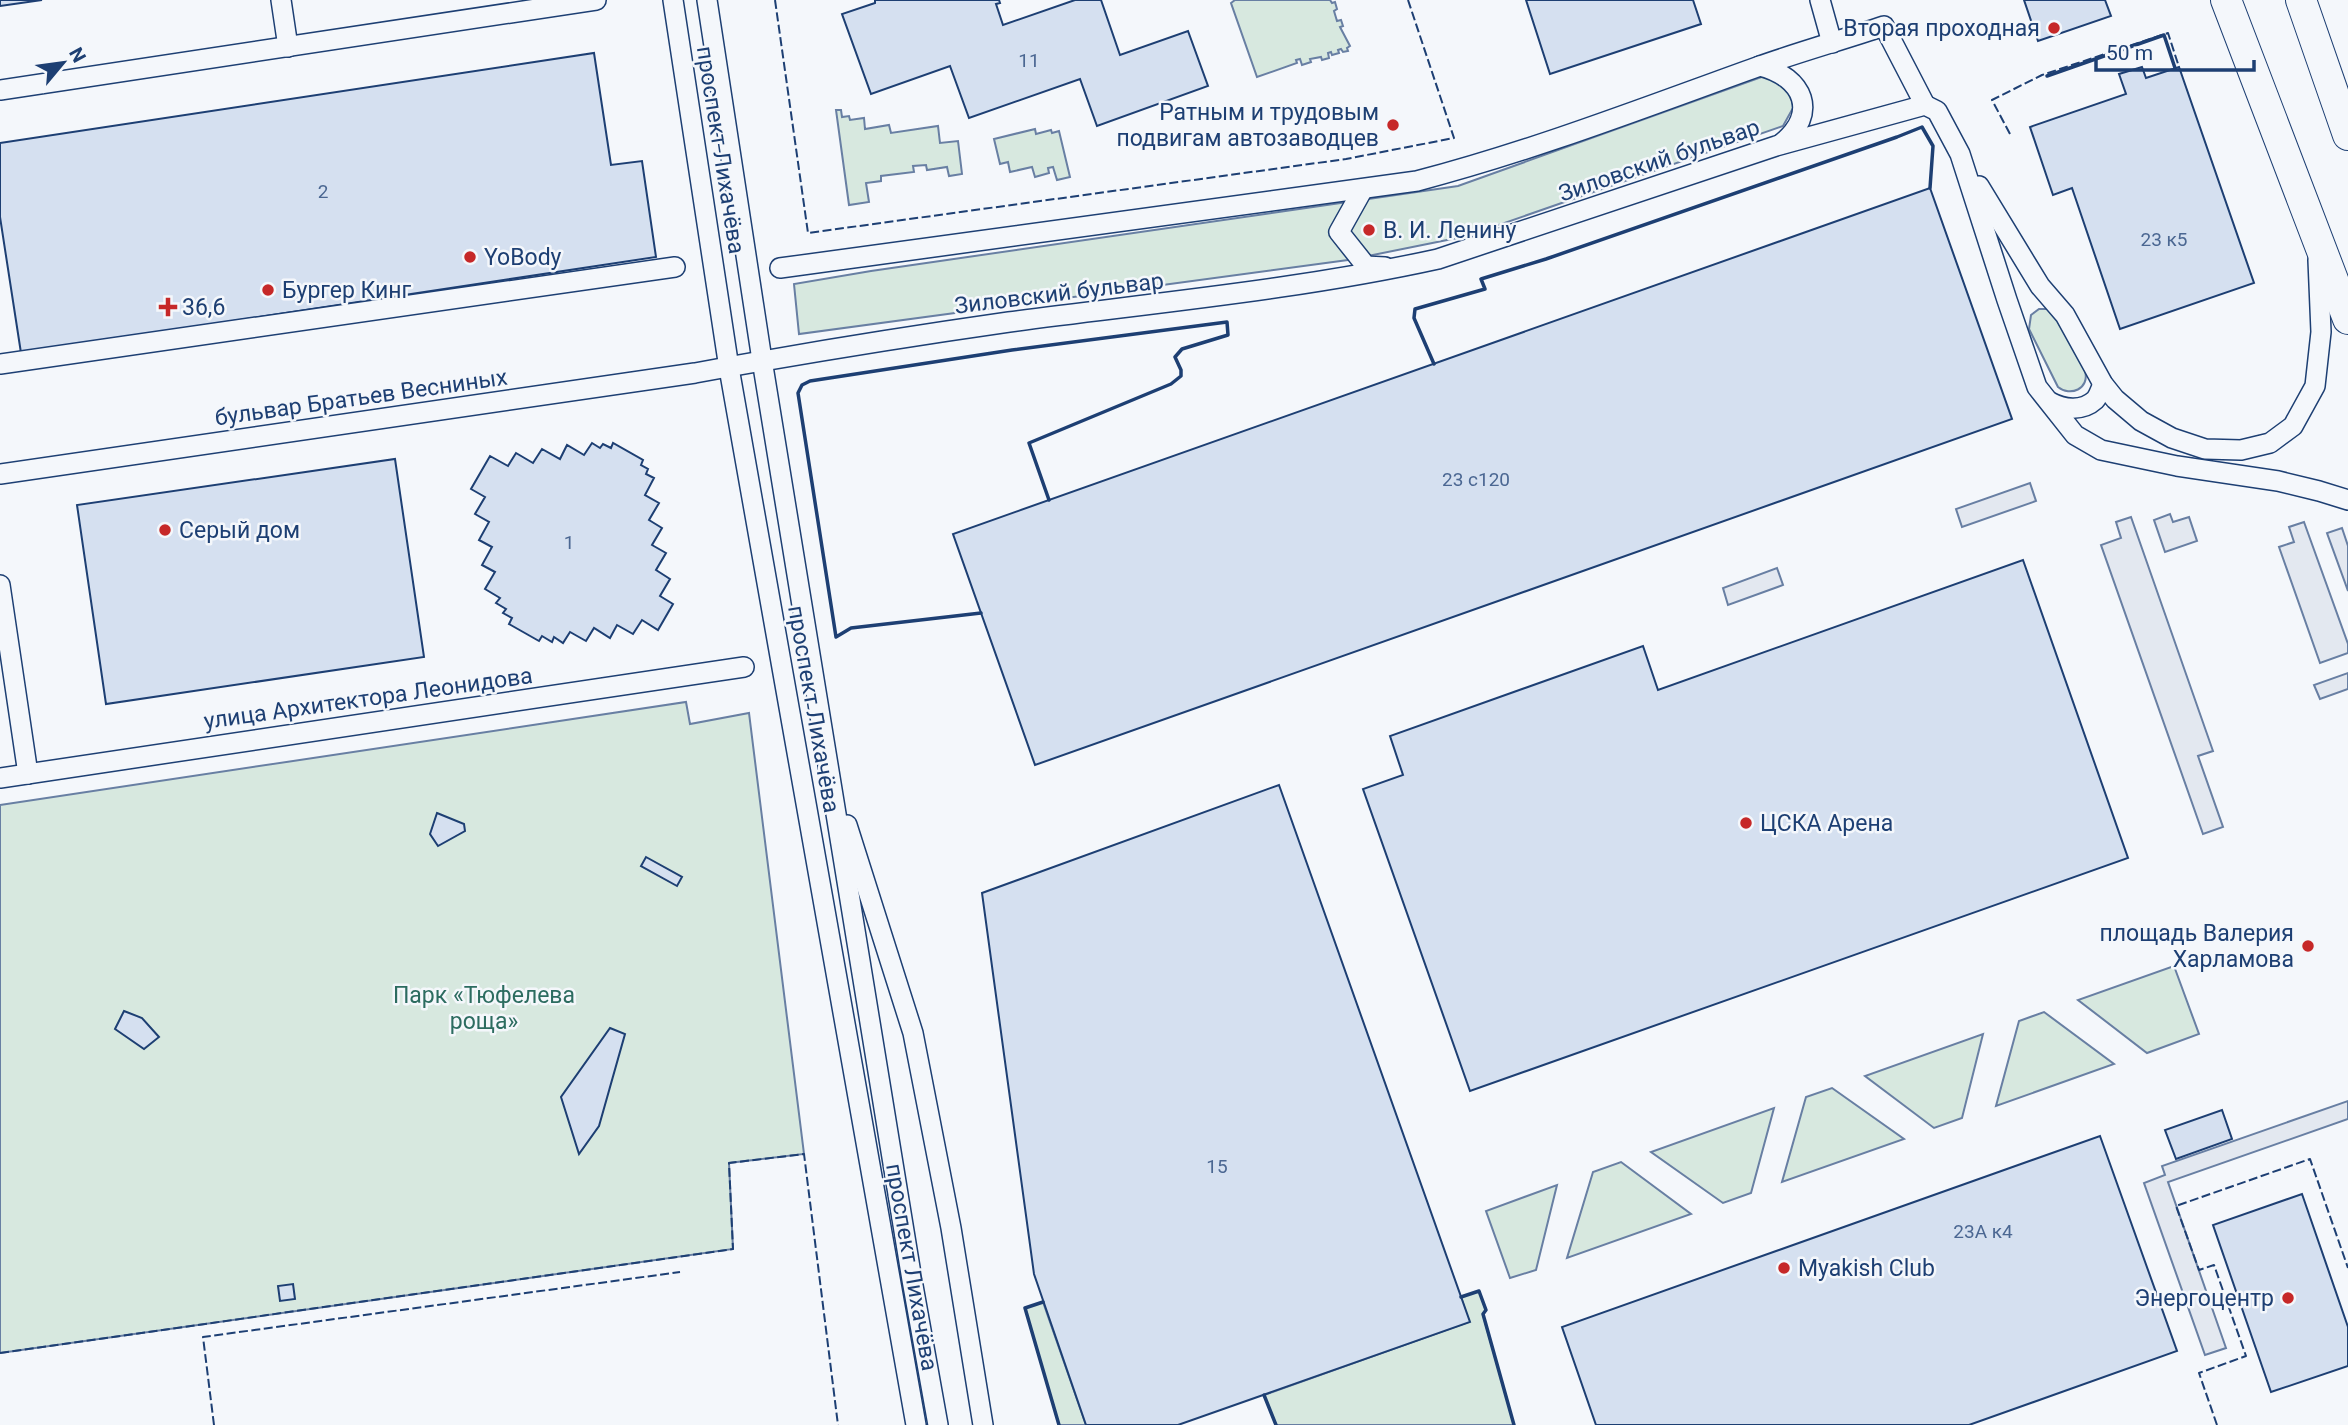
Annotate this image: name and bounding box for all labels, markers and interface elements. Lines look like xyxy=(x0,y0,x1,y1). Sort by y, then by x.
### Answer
place label: Вторая проходная xyxy=(1843,15,2040,42)
marker: Вторая проходная xyxy=(2046,20,2062,36)
north arrow xyxy=(28,28,98,98)
scale bar xyxy=(2096,28,2254,72)
text: 50 m xyxy=(2106,41,2153,65)
text: N xyxy=(64,44,91,66)
street label: проспект Лихачёва xyxy=(691,44,750,256)
house number: 11 xyxy=(1018,49,1040,72)
place label: Ратным и трудовым подвигам автозаводцев xyxy=(1116,99,1379,152)
street label: Зиловский бульвар xyxy=(1555,113,1763,208)
marker: Ратным и трудовым подвигам автозаводцев xyxy=(1385,117,1401,133)
house number: 2 xyxy=(318,180,328,203)
place label: В. И. Ленину xyxy=(1383,217,1517,244)
marker: В. И. Ленину xyxy=(1361,222,1377,238)
house number: 23 к5 xyxy=(2140,228,2188,251)
place label: YoBody xyxy=(484,244,562,271)
marker: YoBody xyxy=(462,249,478,265)
street label: Зиловский бульвар xyxy=(953,267,1165,320)
place label: Бургер Кинг xyxy=(282,277,412,304)
marker: Бургер Кинг xyxy=(260,282,276,298)
place label: 36,6 xyxy=(182,294,225,321)
marker: 36,6 xyxy=(160,299,176,315)
street label: бульвар Братьев Весниных xyxy=(213,364,509,431)
house number: 23 с120 xyxy=(1442,468,1510,491)
place label: Серый дом xyxy=(179,517,300,544)
marker: Серый дом xyxy=(157,522,173,538)
house number: 1 xyxy=(564,531,574,554)
street label: проспект Лихачёва xyxy=(782,603,845,815)
street label: улица Архитектора Леонидова xyxy=(202,662,534,735)
place label: ЦСКА Арена xyxy=(1760,810,1893,837)
marker: ЦСКА Арена xyxy=(1738,815,1754,831)
place label: площадь Валерия Харламова xyxy=(2100,920,2294,973)
marker: площадь Валерия Харламова xyxy=(2300,938,2316,954)
park label: Парк «Тюфелева роща» xyxy=(393,982,575,1035)
house number: 15 xyxy=(1206,1155,1228,1178)
street label: проспект Лихачёва xyxy=(880,1161,943,1373)
house number: 23А к4 xyxy=(1953,1220,2013,1243)
place label: Myakish Club xyxy=(1798,1255,1935,1282)
marker: Myakish Club xyxy=(1776,1260,1792,1276)
place label: Энергоцентр xyxy=(2134,1285,2274,1312)
marker: Энергоцентр xyxy=(2280,1290,2296,1306)

